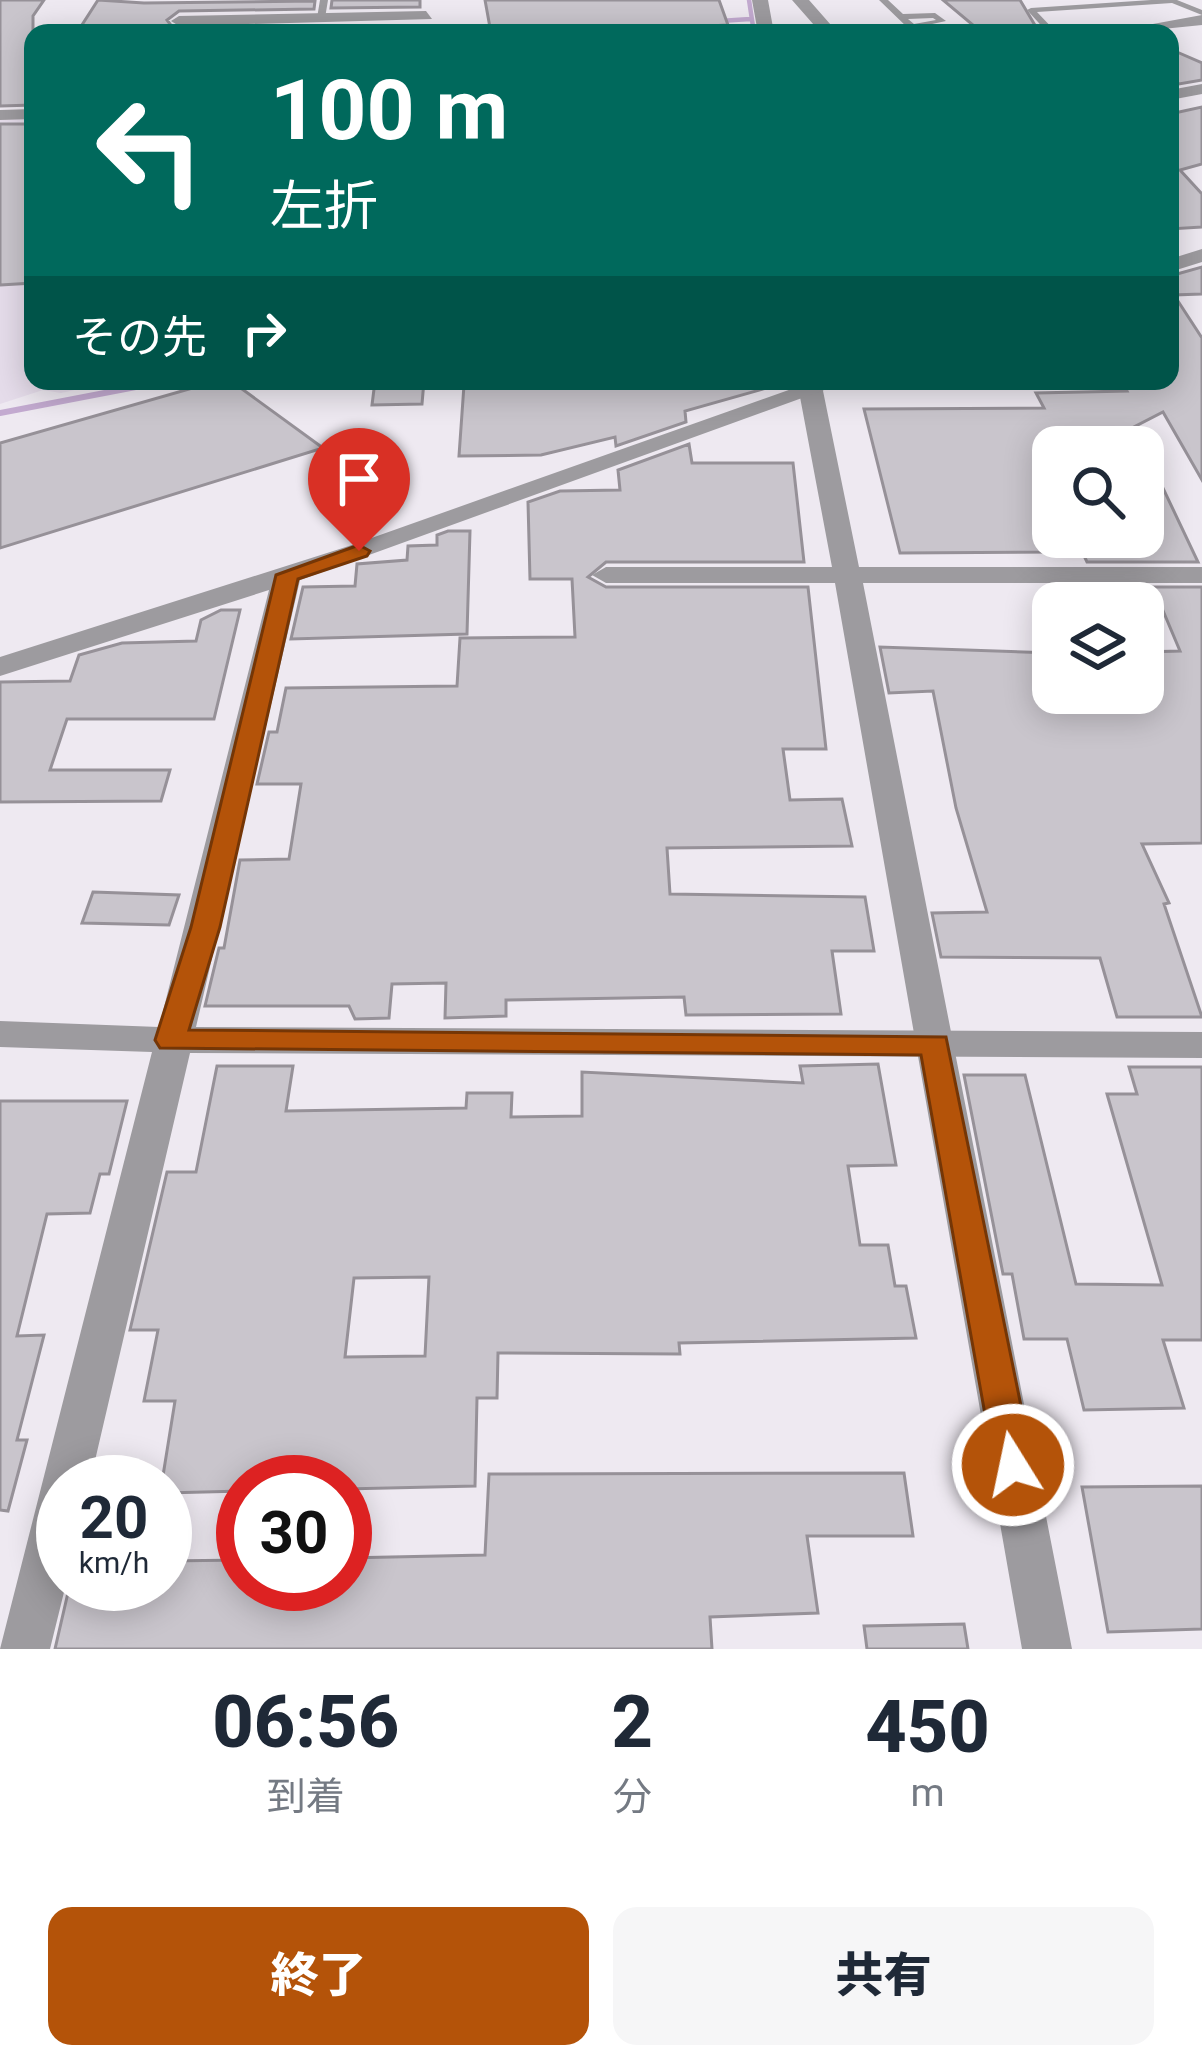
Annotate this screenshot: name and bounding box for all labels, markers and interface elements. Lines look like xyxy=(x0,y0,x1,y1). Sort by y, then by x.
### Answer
text: 100 m xyxy=(270,61,508,160)
icon: left xyxy=(72,72,228,228)
text: 左折 xyxy=(270,175,378,238)
icon: right xyxy=(231,300,297,366)
text: その先 xyxy=(72,311,207,364)
map controls xyxy=(1032,426,1164,714)
button: search xyxy=(1032,426,1164,558)
pin xyxy=(308,428,410,551)
icon: arrive xyxy=(326,446,392,512)
button: layers xyxy=(1032,582,1164,714)
position arrow xyxy=(950,1402,1076,1528)
speed limit sign: 30 xyxy=(216,1455,372,1611)
text: 20 xyxy=(80,1482,148,1553)
text: km/h xyxy=(79,1545,149,1580)
text: 06:56 xyxy=(212,1680,399,1765)
text: 2 xyxy=(611,1680,653,1765)
text: 450 xyxy=(865,1685,990,1770)
text: m xyxy=(910,1770,945,1816)
text: 到着 xyxy=(267,1774,345,1820)
text: 分 xyxy=(613,1774,652,1820)
button: 終了 xyxy=(48,1907,589,2045)
button: 共有 xyxy=(613,1907,1154,2045)

